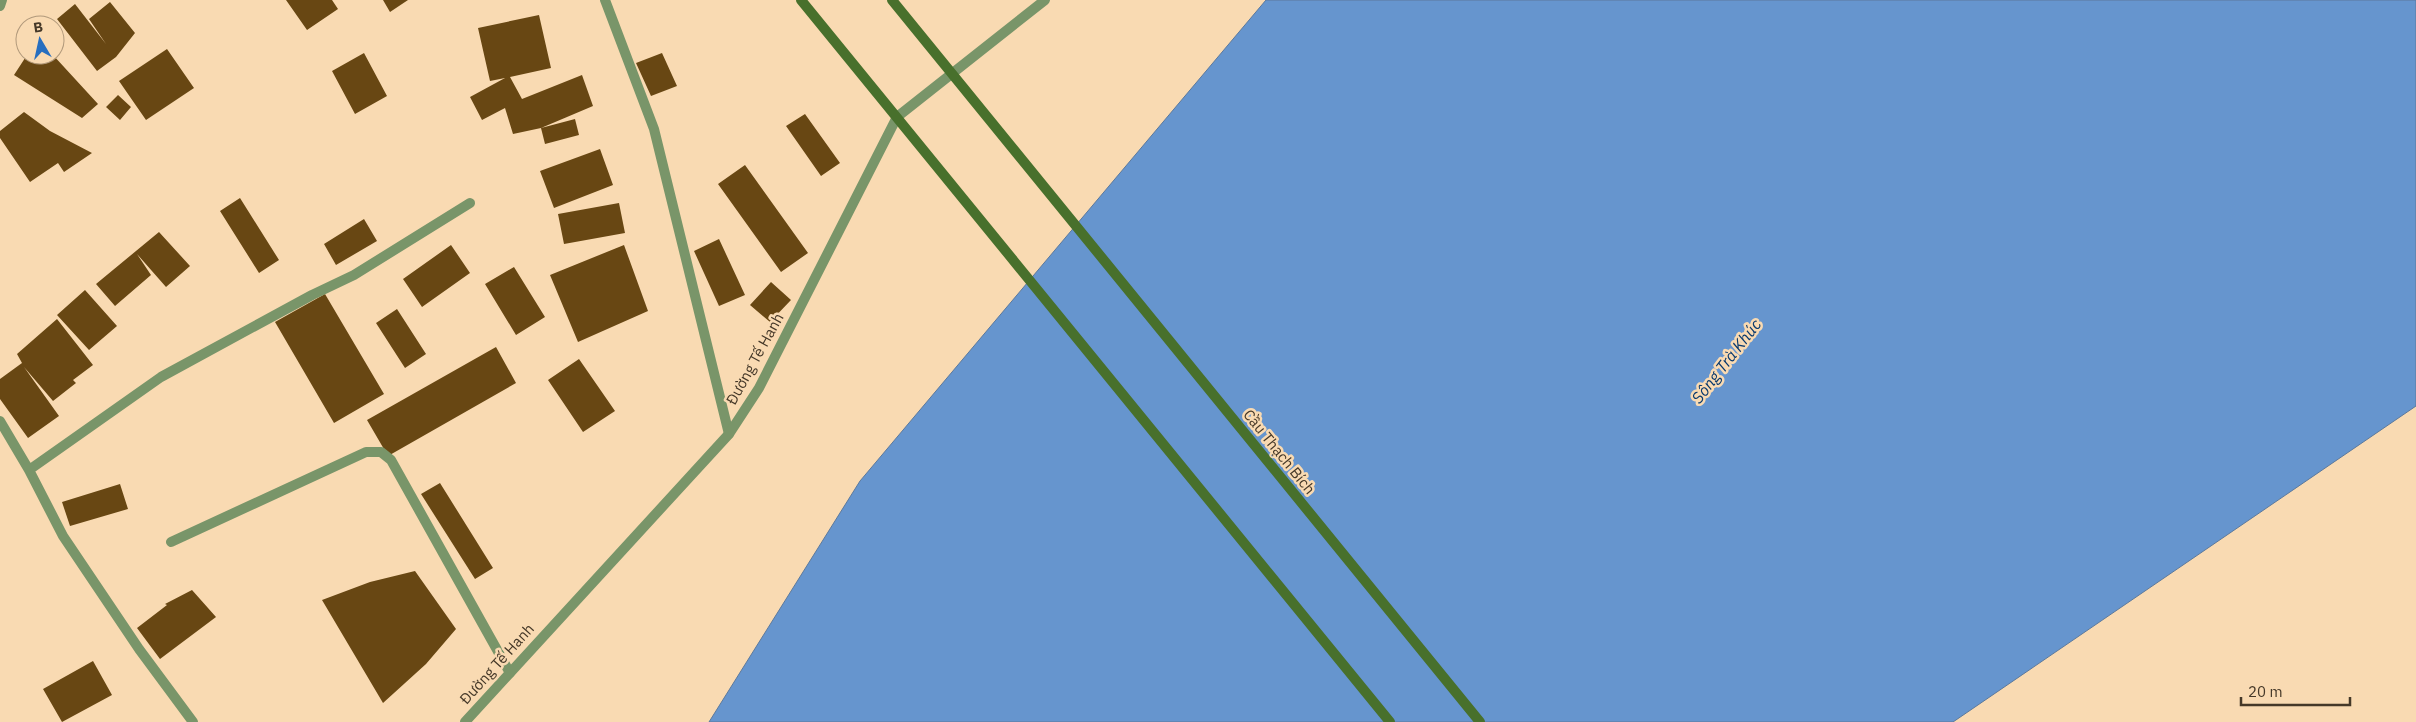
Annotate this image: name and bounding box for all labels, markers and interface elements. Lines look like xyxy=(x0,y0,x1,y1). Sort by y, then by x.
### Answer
north arrow xyxy=(15,15,65,65)
text: B xyxy=(32,18,44,37)
street label: Đường Tế Hanh xyxy=(722,310,788,408)
water label: Sông Trà Khúc xyxy=(1687,315,1765,407)
street label: Cầu Thạch Bích xyxy=(1239,405,1319,498)
street label: Đường Tế Hanh xyxy=(455,619,538,708)
scale bar xyxy=(2241,674,2350,706)
text: 20 m xyxy=(2248,682,2283,701)

